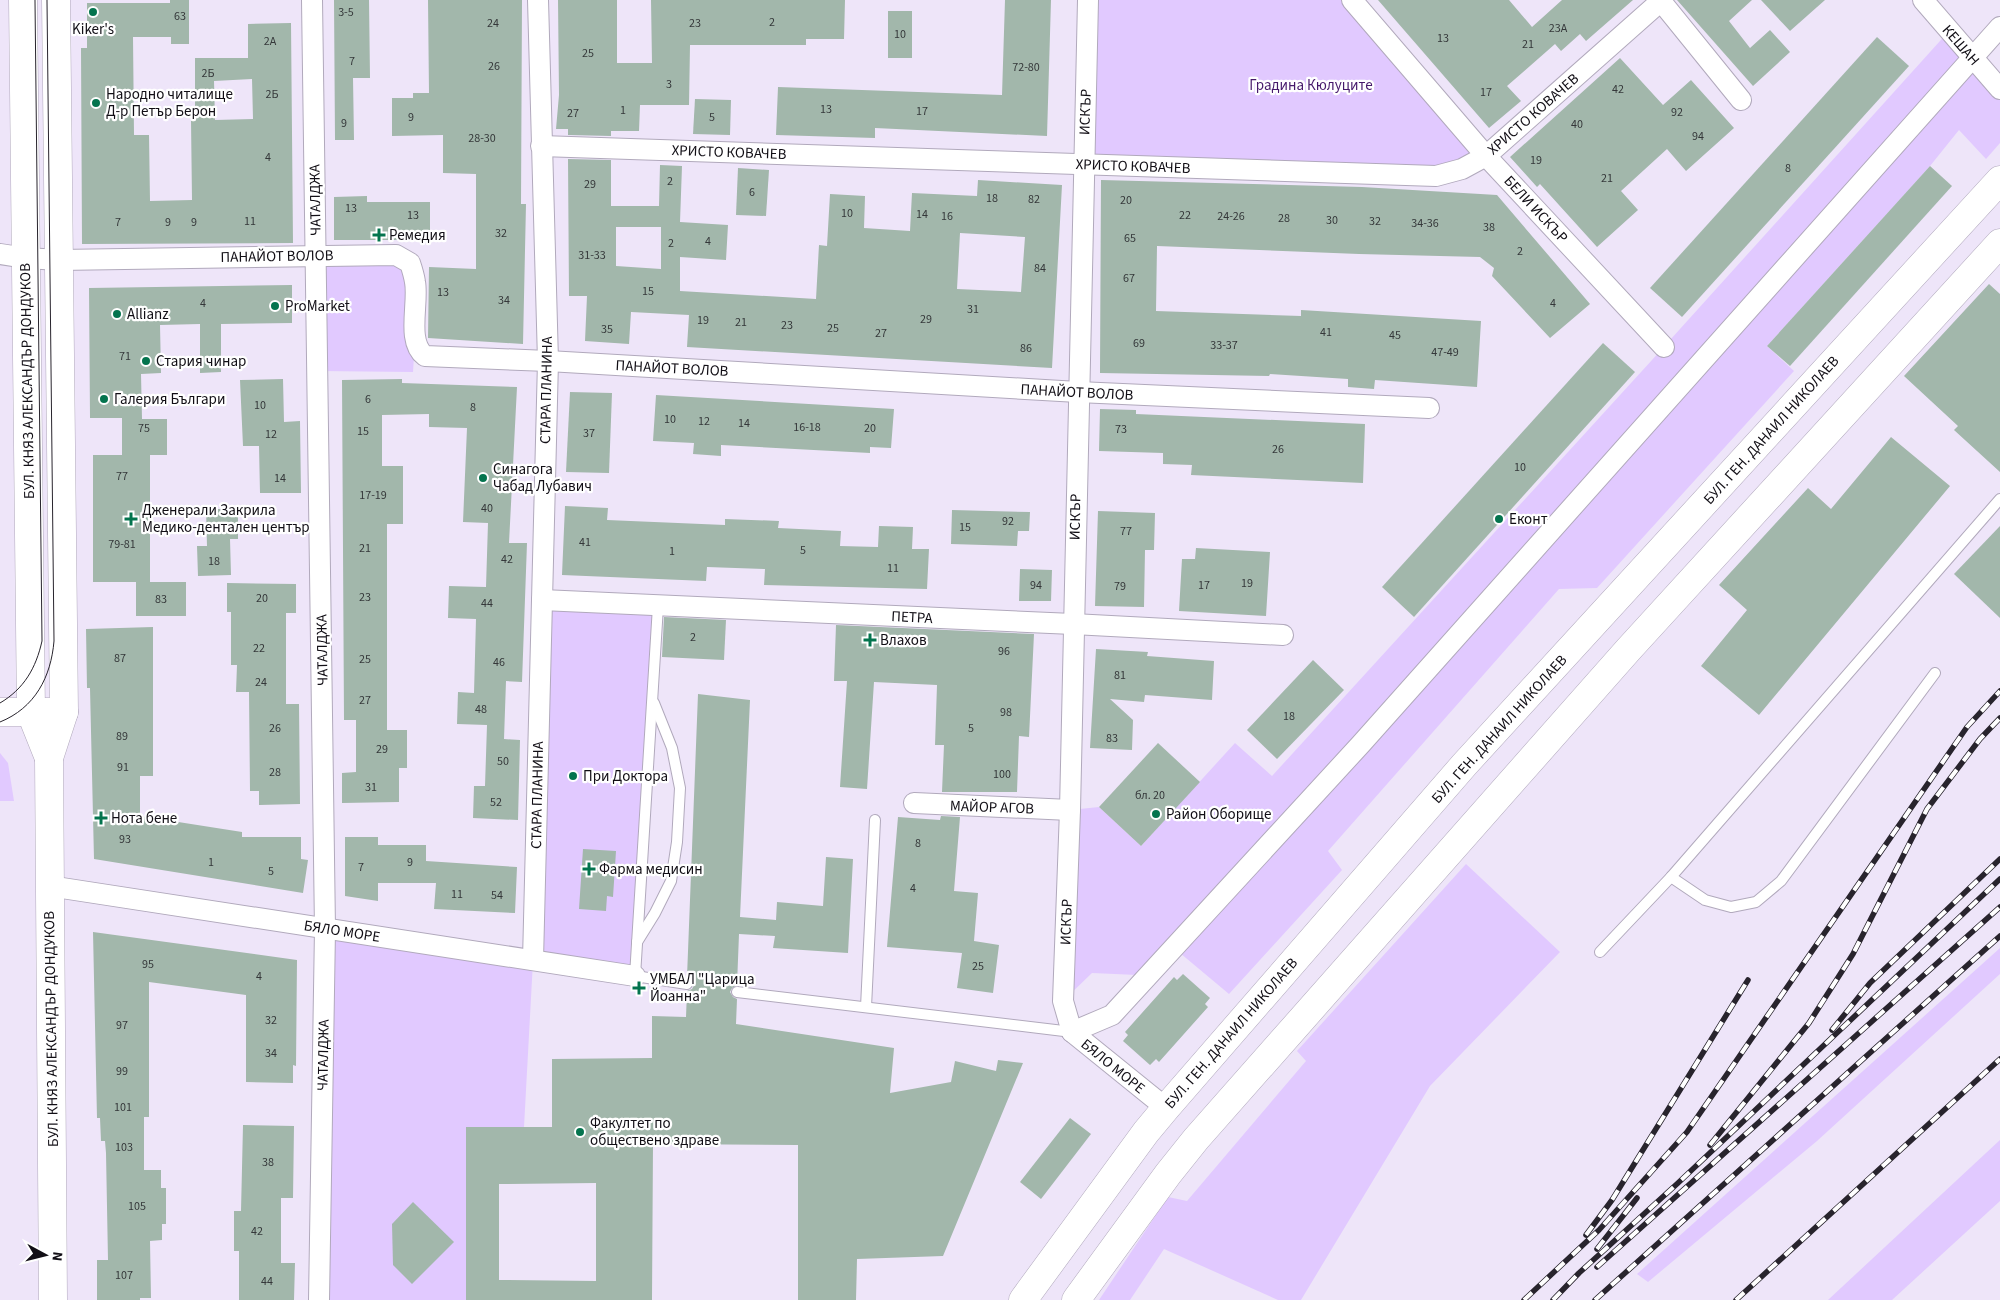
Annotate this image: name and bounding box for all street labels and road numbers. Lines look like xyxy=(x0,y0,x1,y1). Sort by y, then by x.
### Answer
street label: КЕШАН xyxy=(1937,20,1984,70)
street label: ХРИСТО КОВАЧЕВ xyxy=(1483,69,1584,160)
street label: ИСКЪР xyxy=(1074,88,1097,136)
street label: ХРИСТО КОВАЧЕВ xyxy=(671,140,787,165)
street label: ХРИСТО КОВАЧЕВ xyxy=(1075,154,1191,179)
street label: ЧАТАЛДЖА xyxy=(304,163,327,236)
street label: БЕЛИ ИСКЪР xyxy=(1499,171,1572,248)
street label: ПАНАЙОТ ВОЛОВ xyxy=(220,245,334,268)
street label: БУЛ. КНЯЗ АЛЕКСАНДЪР ДОНДУКОВ xyxy=(15,263,40,499)
street label: СТАРА ПЛАНИНА xyxy=(535,335,558,444)
street label: БУЛ. ГЕН. ДАНАИЛ НИКОЛАЕВ xyxy=(1699,351,1844,509)
street label: ПАНАЙОТ ВОЛОВ xyxy=(615,355,729,382)
street label: ПАНАЙОТ ВОЛОВ xyxy=(1020,379,1134,406)
street label: ИСКЪР xyxy=(1065,494,1086,540)
street label: ПЕТРА xyxy=(891,606,934,629)
street label: ЧАТАЛДЖА xyxy=(311,613,334,686)
street label: БУЛ. ГЕН. ДАНАИЛ НИКОЛАЕВ xyxy=(1427,650,1572,808)
street label: СТАРА ПЛАНИНА xyxy=(526,740,549,849)
street label: МАЙОР АГОВ xyxy=(950,796,1035,819)
street label: ИСКЪР xyxy=(1055,898,1078,946)
street label: БУЛ. КНЯЗ АЛЕКСАНДЪР ДОНДУКОВ xyxy=(39,911,64,1147)
street label: БЯЛО МОРЕ xyxy=(302,915,382,948)
street label: БУЛ. ГЕН. ДАНАИЛ НИКОЛАЕВ xyxy=(1160,953,1303,1113)
street label: ЧАТАЛДЖА xyxy=(312,1018,335,1091)
street label: БЯЛО МОРЕ xyxy=(1076,1034,1149,1099)

